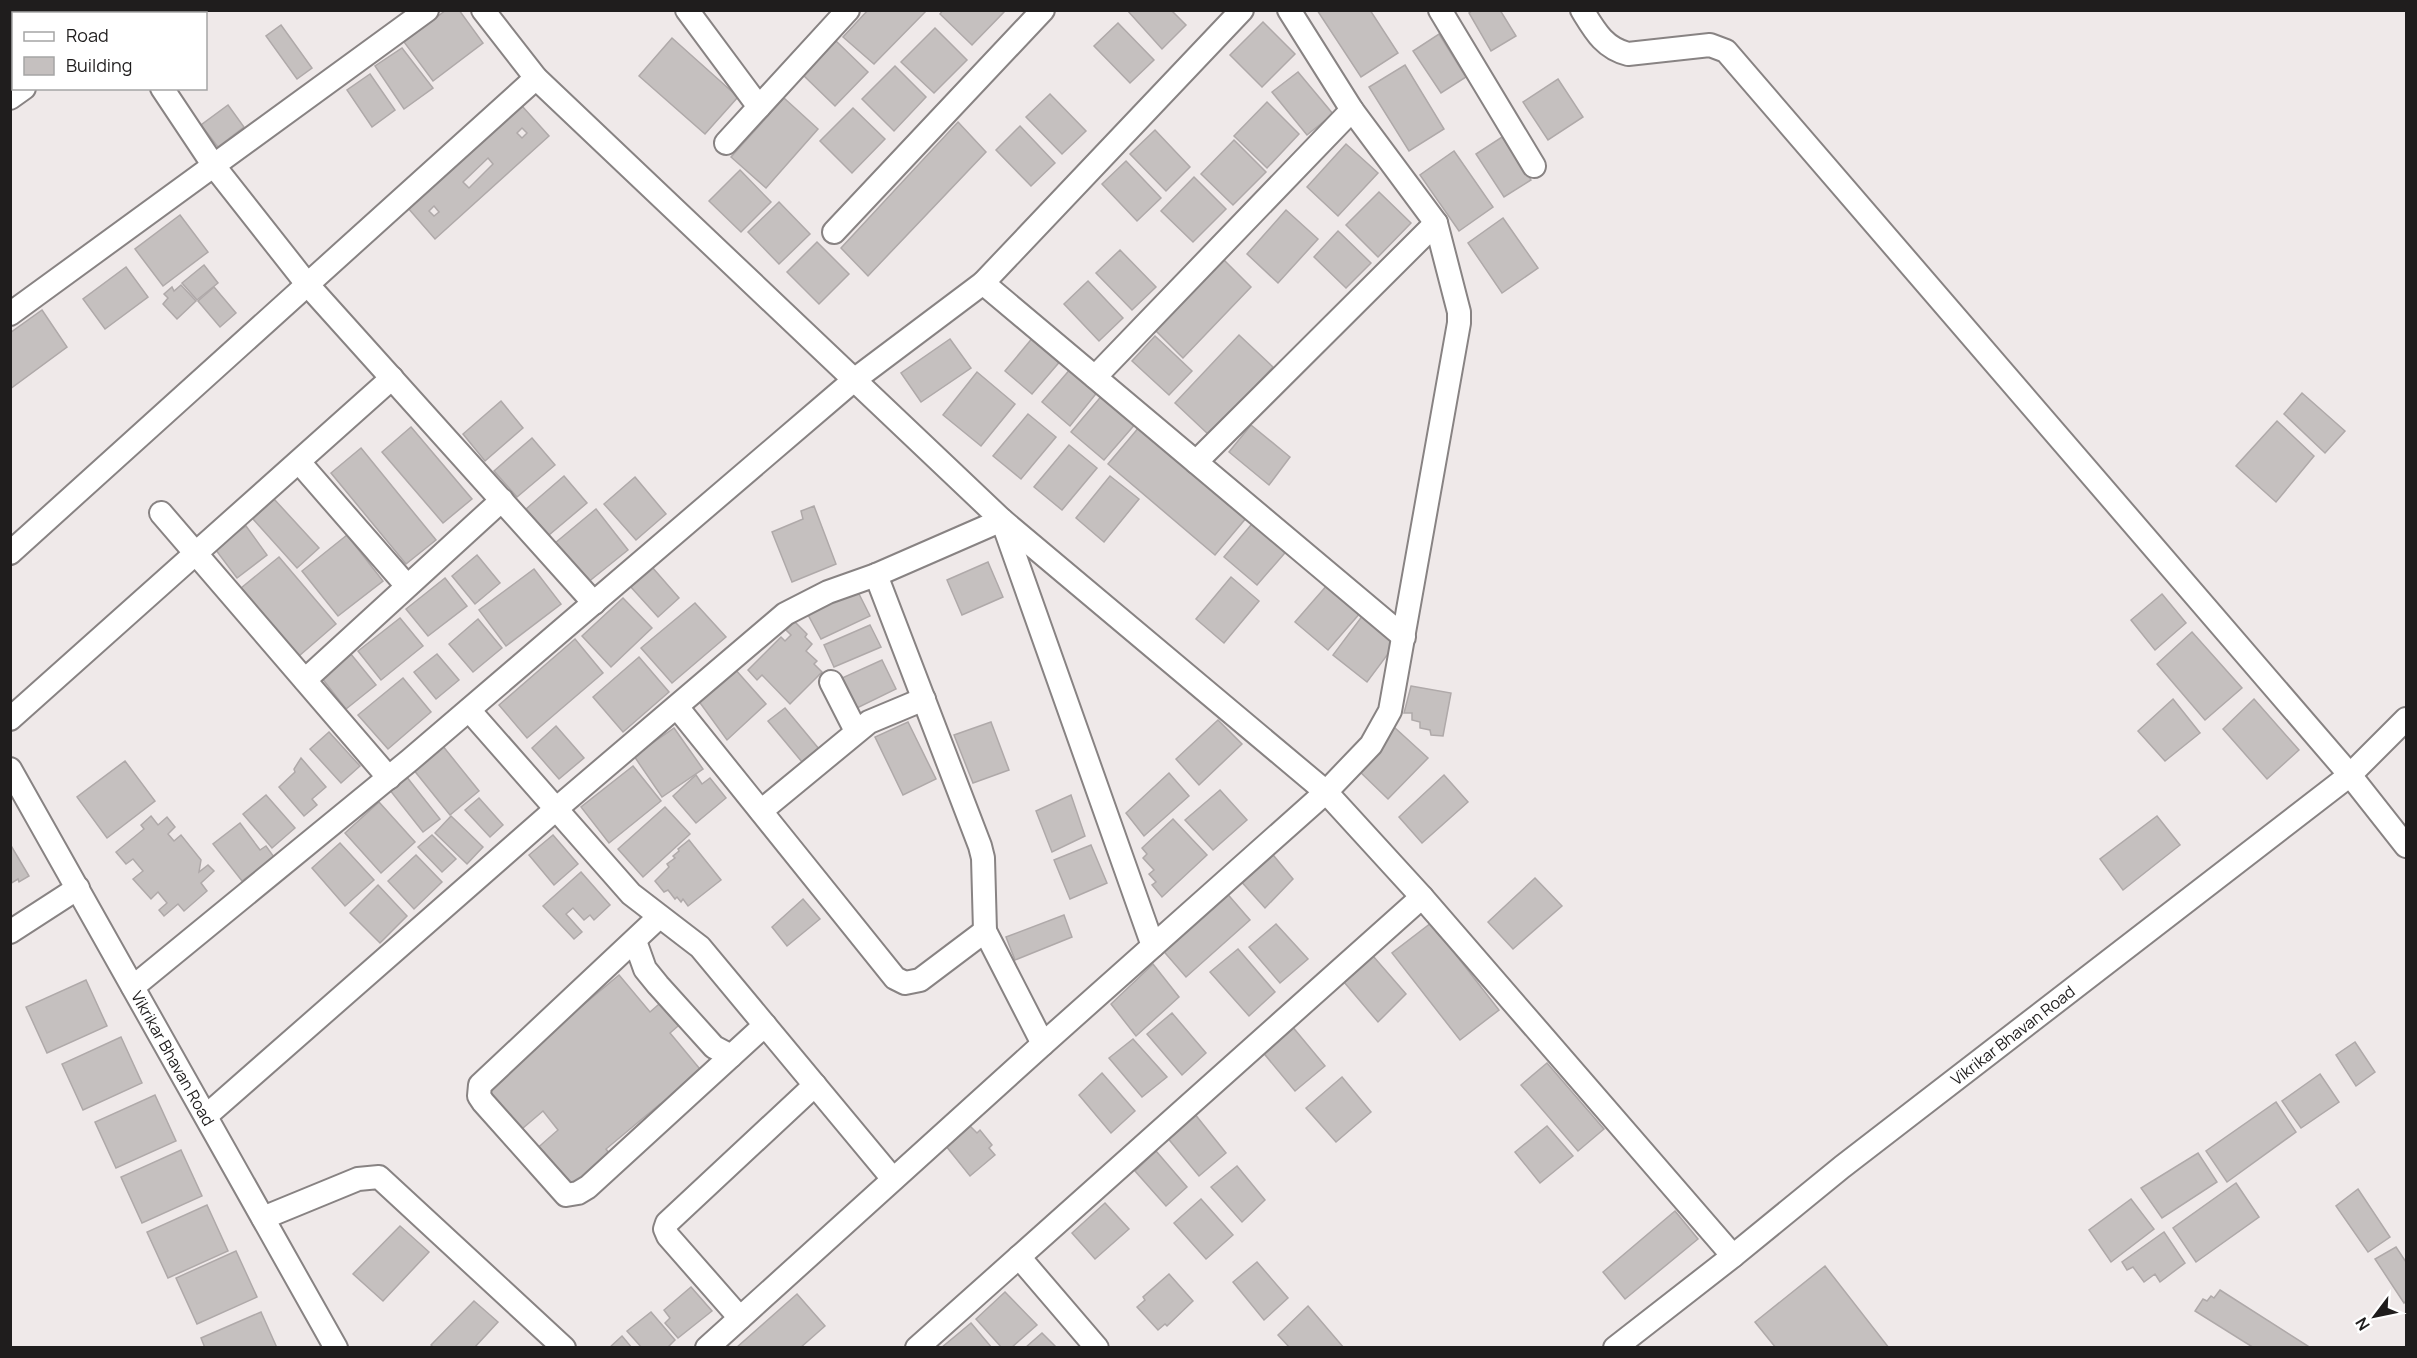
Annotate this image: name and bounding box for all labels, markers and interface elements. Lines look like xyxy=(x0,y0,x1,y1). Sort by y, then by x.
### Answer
legend xyxy=(12,12,207,90)
text: Road xyxy=(66,23,109,47)
text: Building xyxy=(66,53,132,77)
street label: Vikrikar Bhavan Road xyxy=(1946,980,2079,1090)
street label: Vikrikar Bhavan Road xyxy=(126,987,220,1130)
north arrow xyxy=(2345,1286,2405,1346)
text: N xyxy=(2350,1313,2375,1335)

